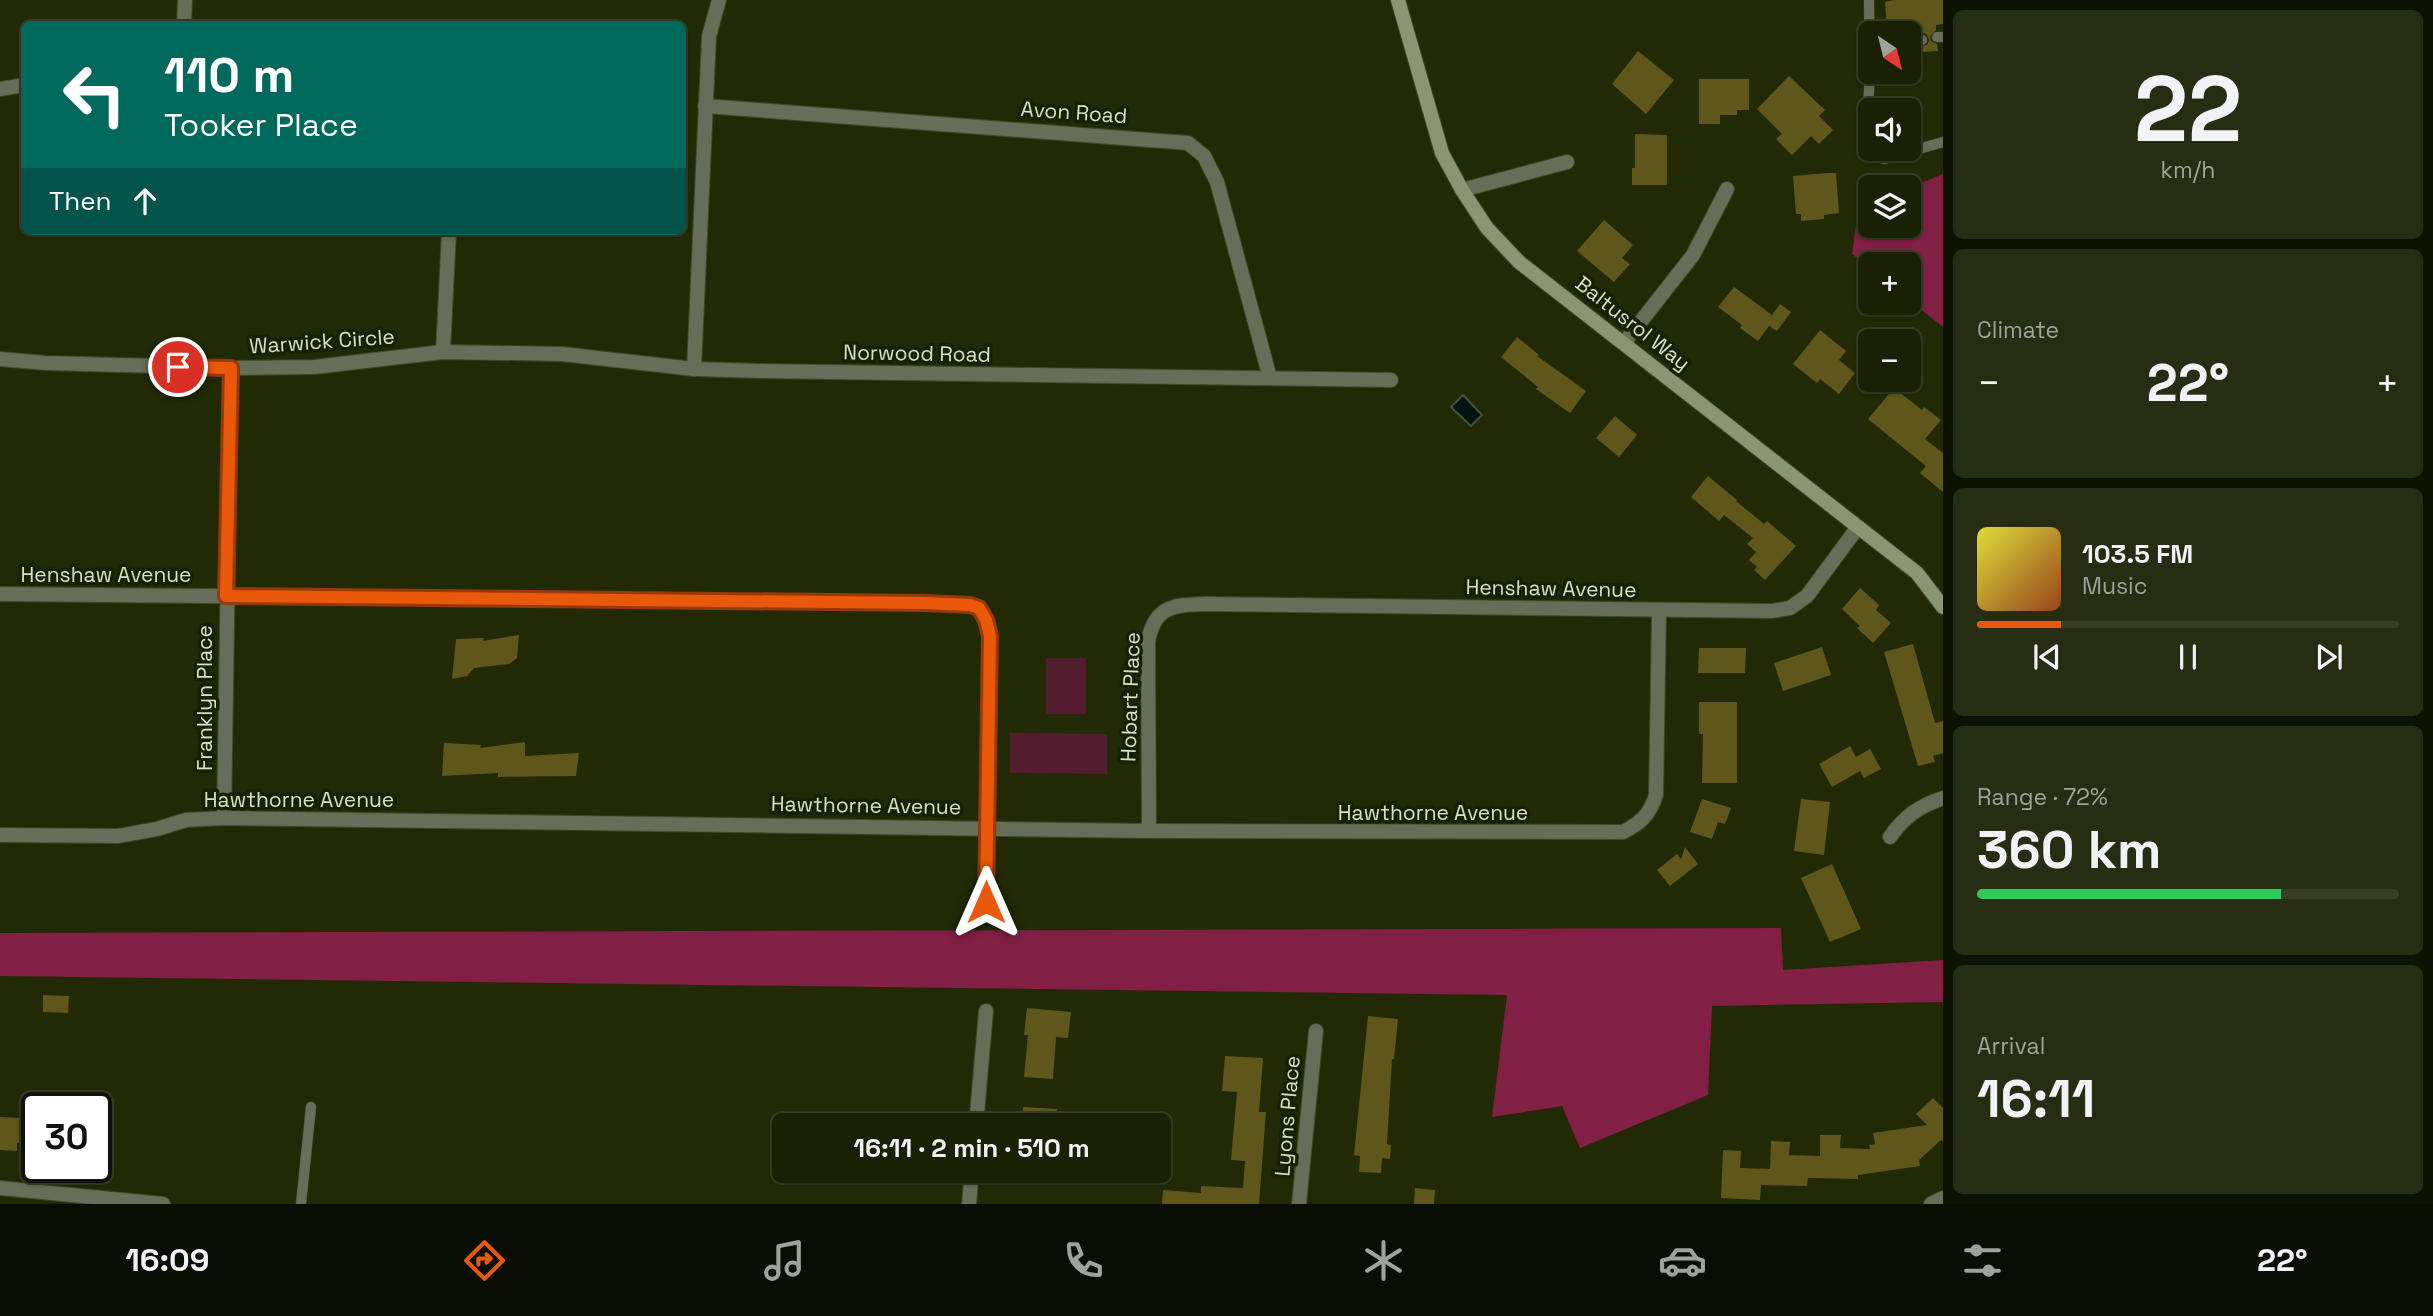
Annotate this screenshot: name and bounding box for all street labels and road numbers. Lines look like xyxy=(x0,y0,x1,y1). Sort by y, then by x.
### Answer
street label: Avon Road xyxy=(1020,95,1128,129)
street label: Baltusrol Way xyxy=(1570,270,1696,376)
street label: Warwick Circle xyxy=(248,322,396,360)
street label: Norwood Road xyxy=(843,338,991,368)
street label: Henshaw Avenue xyxy=(21,561,192,588)
street label: Henshaw Avenue xyxy=(1465,573,1637,603)
street label: Franklyn Place xyxy=(191,625,218,771)
street label: Hobart Place xyxy=(1114,632,1146,762)
street label: Hawthorne Avenue xyxy=(204,786,394,813)
street label: Hawthorne Avenue xyxy=(771,790,961,820)
street label: Hawthorne Avenue xyxy=(1338,799,1528,826)
street label: Lyons Place xyxy=(1268,1055,1306,1177)

